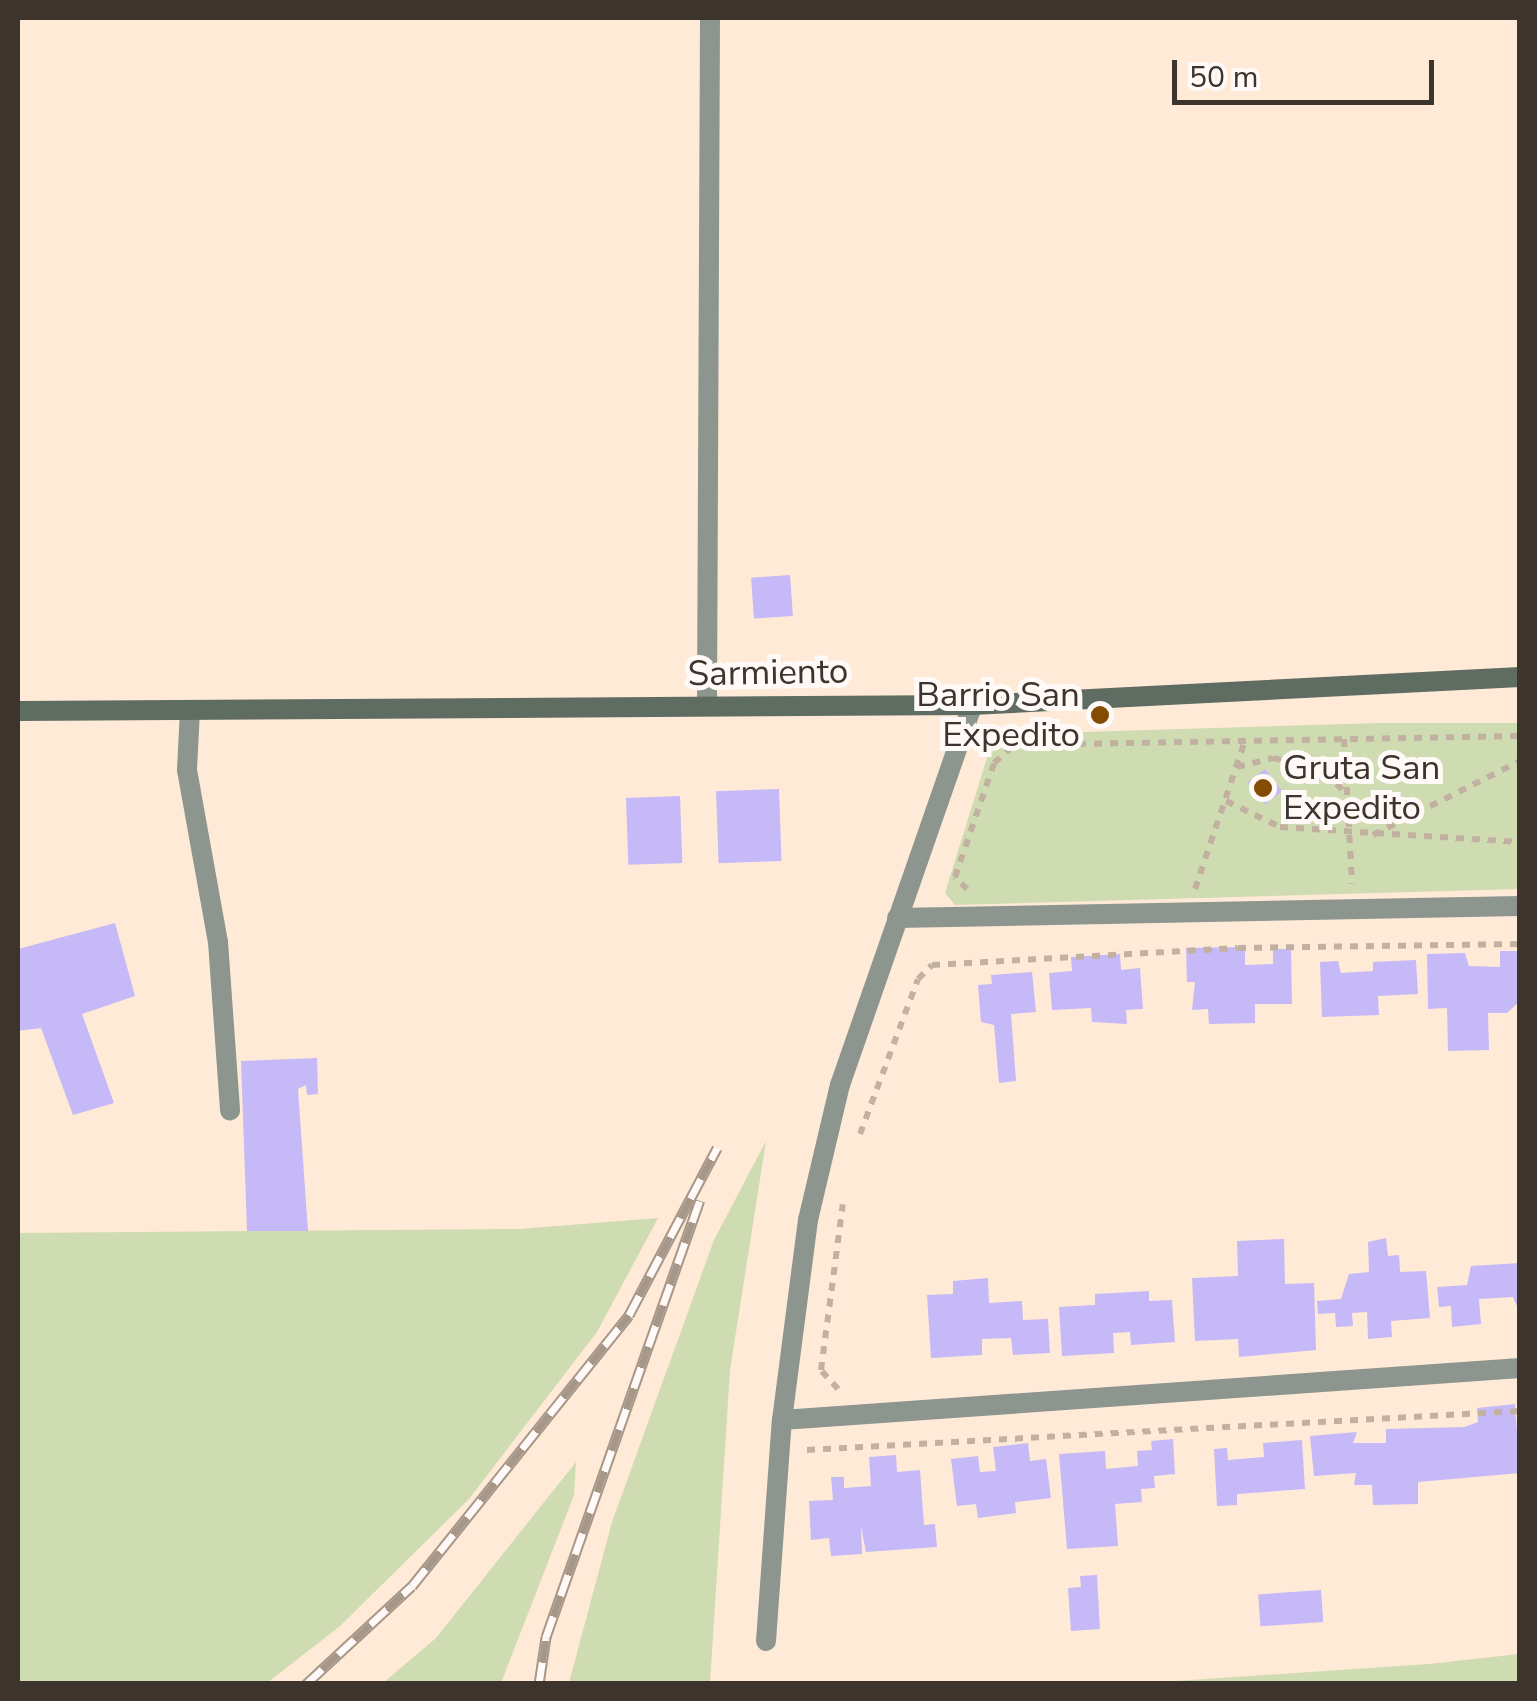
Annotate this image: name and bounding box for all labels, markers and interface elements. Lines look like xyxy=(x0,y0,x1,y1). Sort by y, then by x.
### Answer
scale bar xyxy=(1177,40,1440,102)
text: 50 m xyxy=(1189,57,1258,98)
street label: Sarmiento xyxy=(687,651,849,695)
place label: Barrio San Expedito xyxy=(916,674,1080,756)
marker: Barrio San Expedito xyxy=(1089,704,1111,726)
place label: Gruta San Expedito xyxy=(1283,747,1440,829)
marker: Gruta San Expedito xyxy=(1252,777,1274,799)

